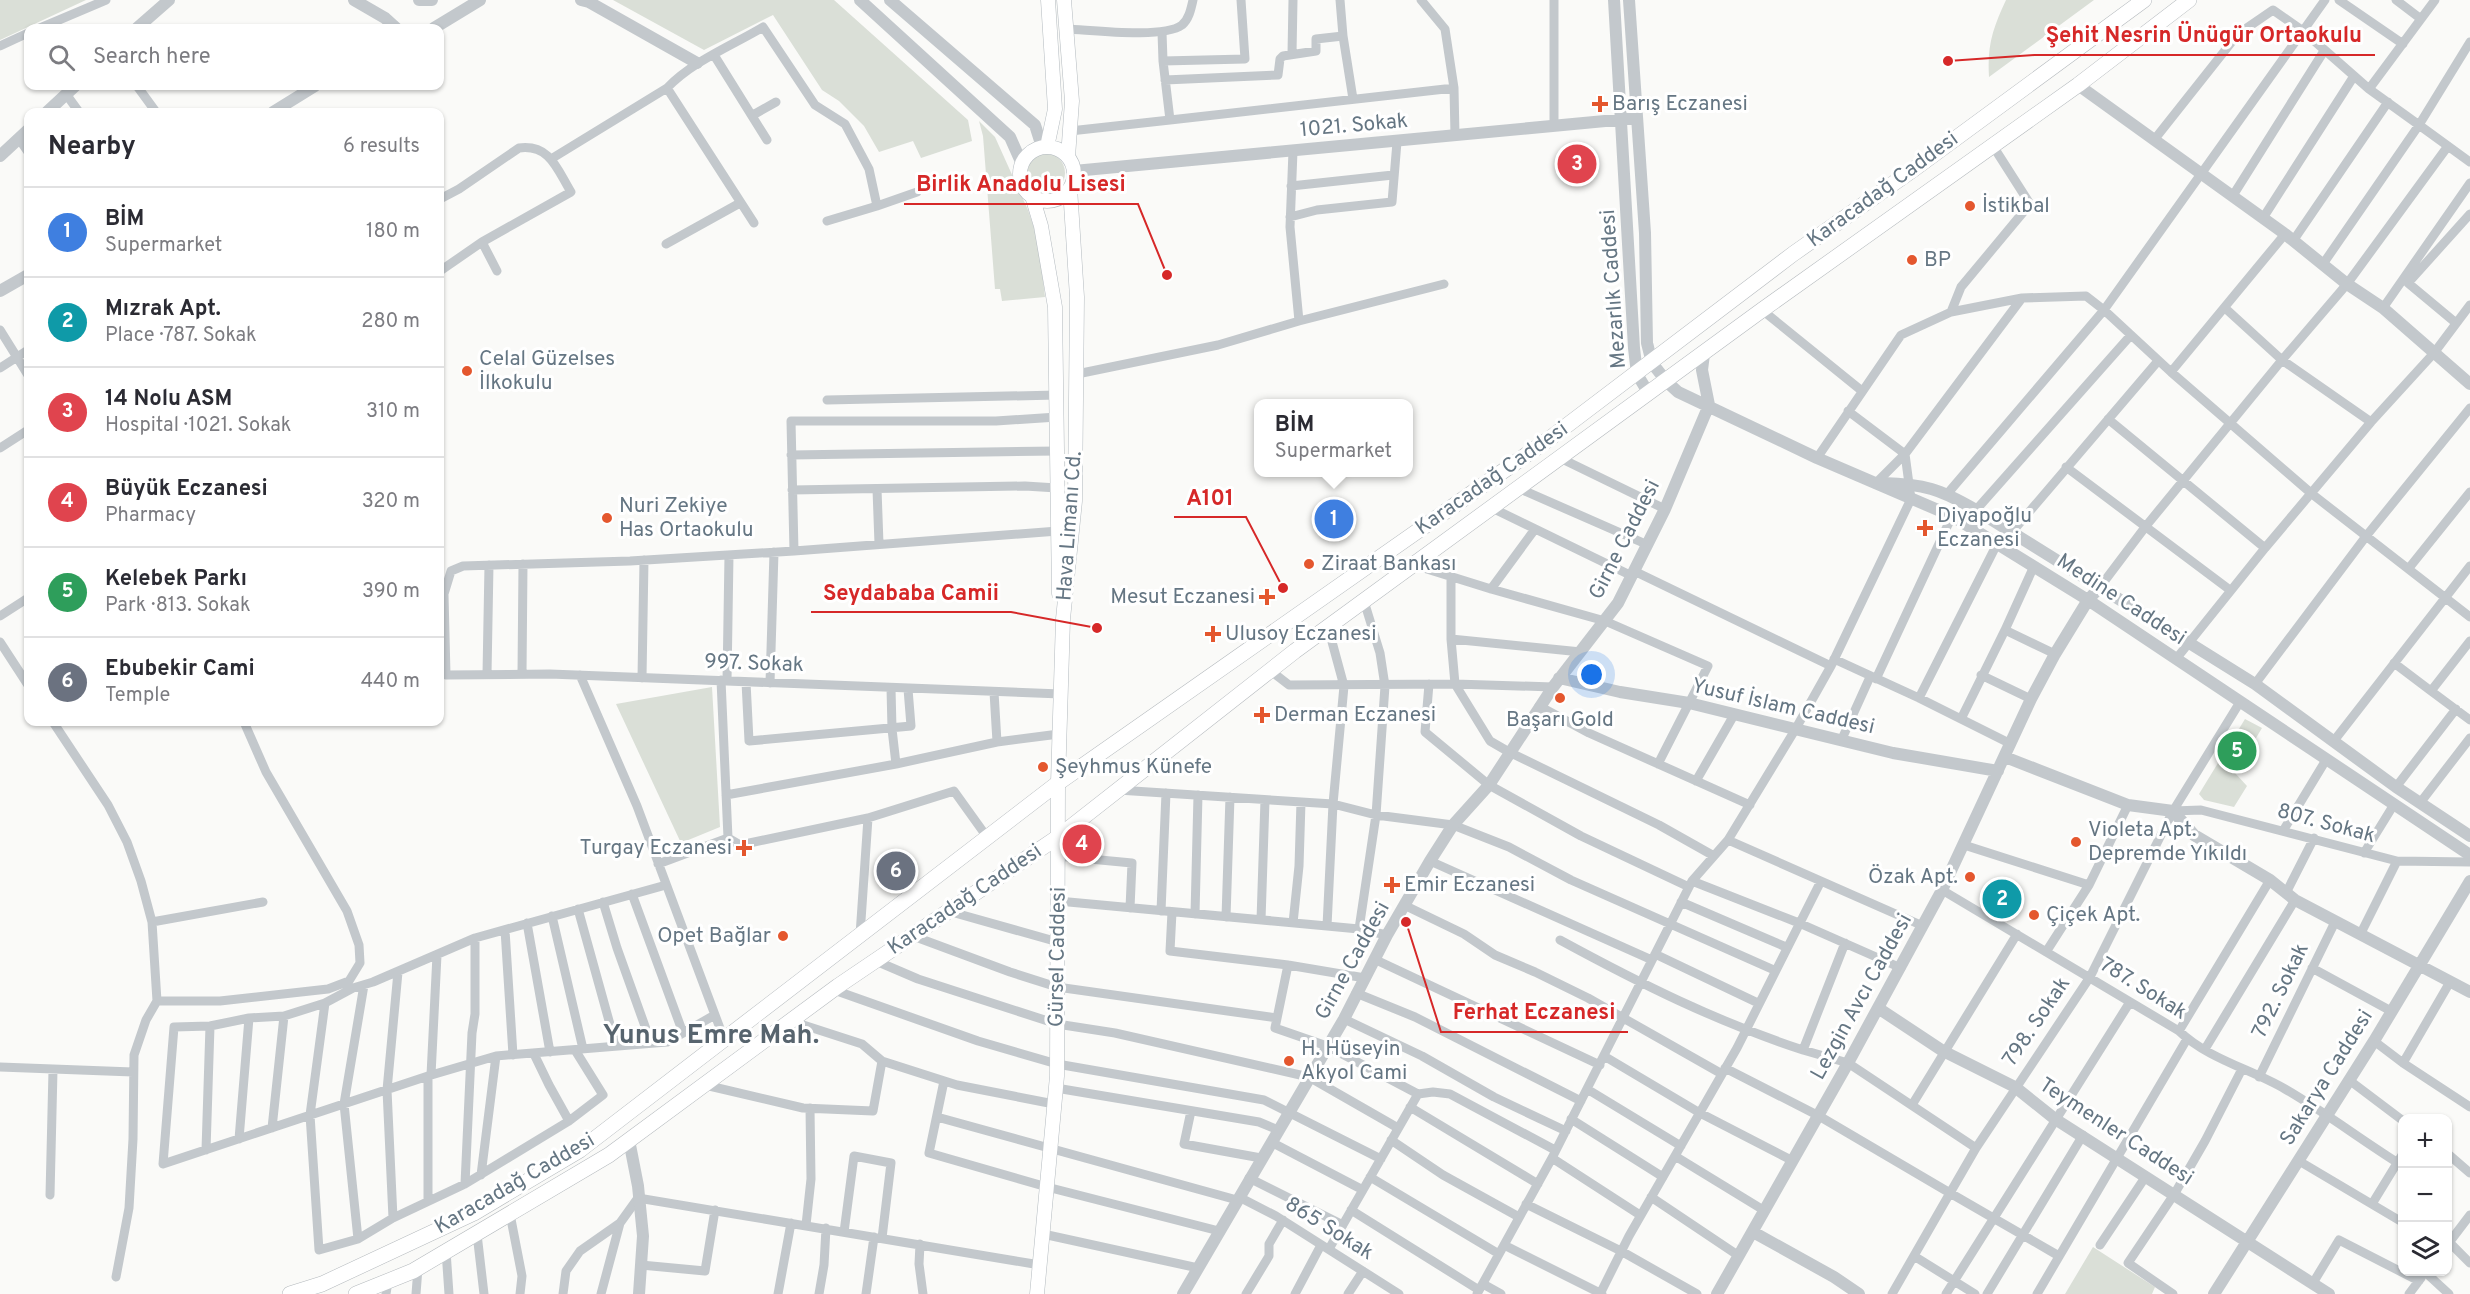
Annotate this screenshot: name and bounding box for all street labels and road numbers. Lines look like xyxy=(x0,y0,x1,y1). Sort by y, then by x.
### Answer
street label: 1021. Sokak xyxy=(1299,108,1409,144)
street label: Karacadağ Caddesi xyxy=(1802,126,1964,254)
street label: Mezarlık Caddesi xyxy=(1595,208,1633,370)
street label: Karacadağ Caddesi xyxy=(1410,416,1574,542)
street label: Hava Limanı Cd. xyxy=(1051,450,1089,602)
street label: Girne Caddesi xyxy=(1583,475,1667,605)
street label: Medine Caddesi xyxy=(2051,548,2191,652)
street label: 997. Sokak xyxy=(704,649,804,679)
street label: Yusuf İslam Caddesi xyxy=(1689,673,1877,741)
street label: 807. Sokak xyxy=(2274,798,2378,850)
street label: Karacadağ Caddesi xyxy=(883,838,1047,962)
street label: Gürsel Caddesi xyxy=(1043,887,1073,1027)
street label: Girne Caddesi xyxy=(1309,897,1397,1025)
street label: Lezgin Avcı Caddesi xyxy=(1805,909,1919,1085)
street label: 792. Sokak xyxy=(2246,939,2316,1043)
street label: 787. Sokak xyxy=(2094,952,2192,1026)
street label: 798. Sokak xyxy=(1997,972,2077,1072)
street label: Sakarya Caddesi xyxy=(2274,1005,2380,1151)
street label: Teymenler Caddesi xyxy=(2034,1072,2198,1192)
street label: Karacadağ Caddesi xyxy=(430,1127,600,1241)
street label: 865 Sokak xyxy=(1279,1191,1379,1267)

